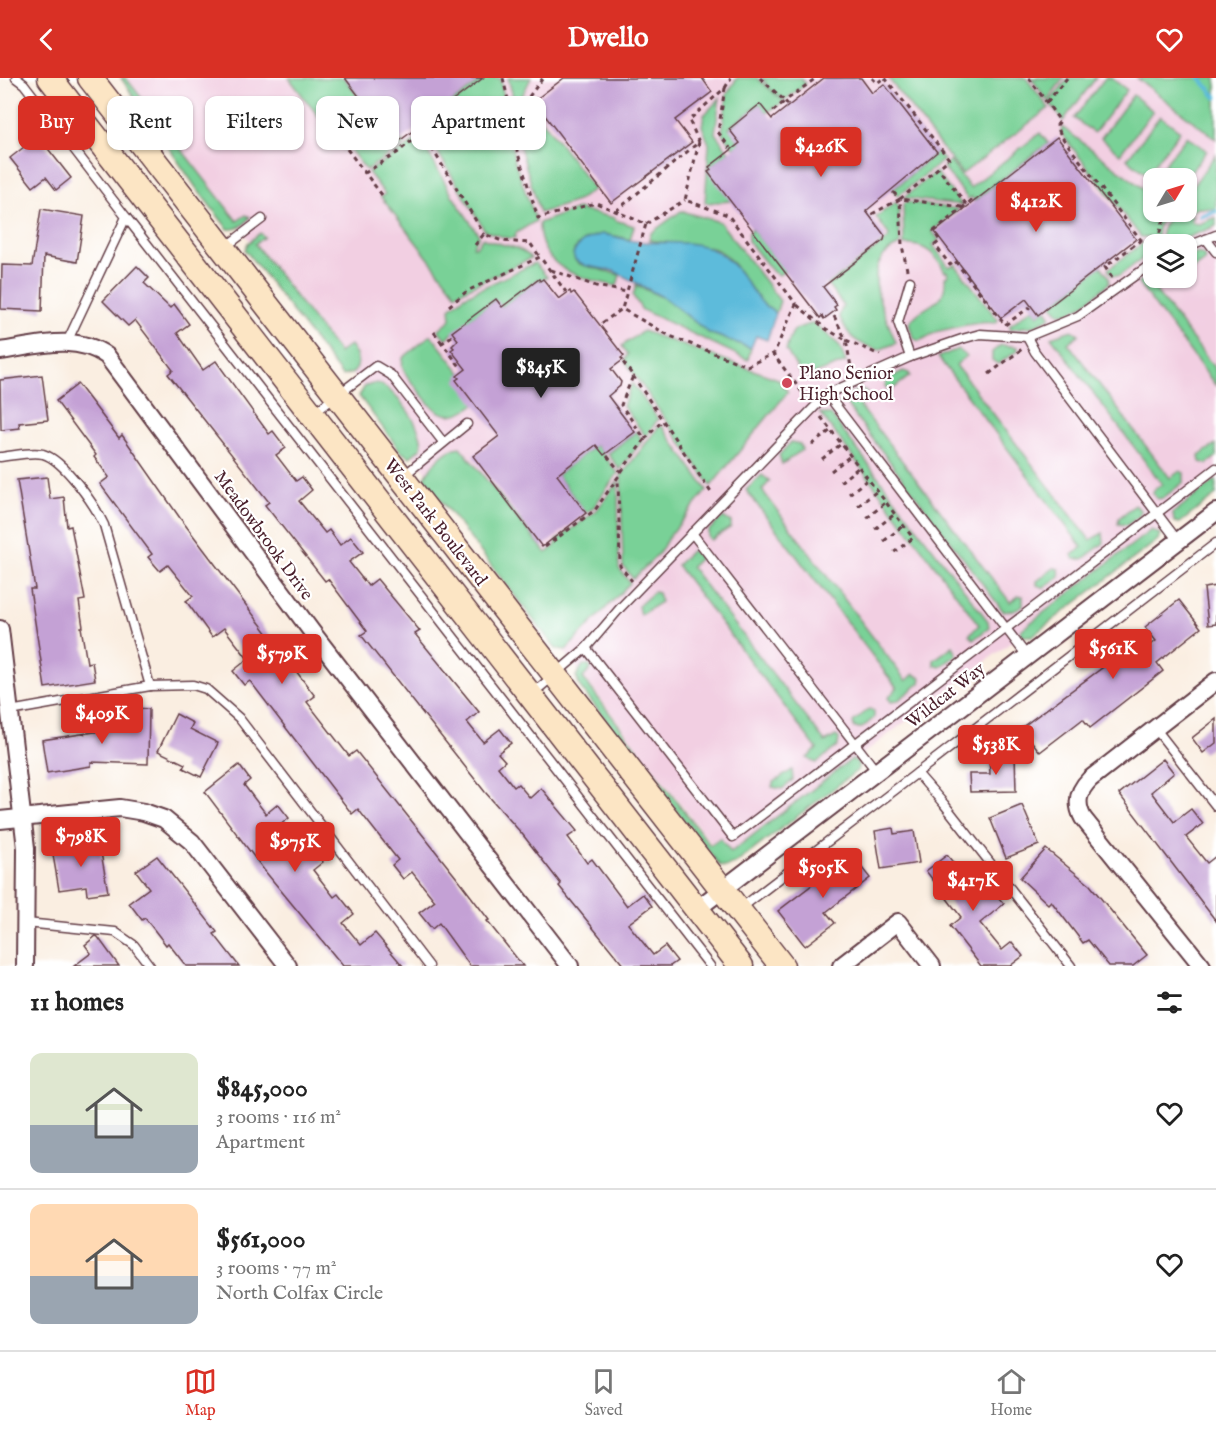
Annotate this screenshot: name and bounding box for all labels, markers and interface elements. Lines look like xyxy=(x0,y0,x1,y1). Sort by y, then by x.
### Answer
text: Dwello xyxy=(568,22,648,56)
icon: back xyxy=(30,23,63,56)
icon: heart xyxy=(1153,23,1186,56)
chip: Buy xyxy=(18,96,95,150)
chip: Rent xyxy=(107,96,193,150)
chip: Filters xyxy=(205,96,304,150)
chip: New xyxy=(316,96,399,150)
chip: Apartment xyxy=(411,96,546,150)
pin: $426K xyxy=(779,127,863,178)
text: $426K xyxy=(794,134,848,159)
north arrow xyxy=(1143,168,1197,222)
map controls xyxy=(1143,168,1197,288)
pin: $412K xyxy=(994,182,1078,233)
text: $412K xyxy=(1010,189,1062,214)
button: layers xyxy=(1143,234,1197,288)
pin: $845K xyxy=(499,348,583,399)
text: $845K xyxy=(516,355,566,380)
place label: Plano Senior High School xyxy=(799,363,894,407)
marker: Plano Senior High School xyxy=(780,376,794,390)
street label: West Park Boulevard xyxy=(378,455,492,591)
street label: Meadowbrook Drive xyxy=(208,467,318,605)
pin: $561K xyxy=(1071,629,1155,680)
pin: $579K xyxy=(240,634,324,685)
text: $561K xyxy=(1089,636,1137,661)
text: $579K xyxy=(257,641,307,666)
street label: Wildcat Way xyxy=(902,658,990,734)
pin: $409K xyxy=(60,694,144,745)
text: $409K xyxy=(75,701,129,726)
pin: $538K xyxy=(954,725,1038,776)
text: $538K xyxy=(972,732,1020,757)
pin: $798K xyxy=(39,817,123,868)
pin: $975K xyxy=(253,822,337,873)
text: $798K xyxy=(55,824,107,849)
text: $975K xyxy=(270,829,320,854)
pin: $505K xyxy=(781,848,865,899)
text: $505K xyxy=(798,855,848,880)
pin: $417K xyxy=(931,861,1015,912)
text: $417K xyxy=(947,868,999,893)
text: 11 homes xyxy=(30,986,124,1019)
icon: filters xyxy=(1153,986,1186,1019)
text: $845,000 xyxy=(216,1072,308,1105)
icon: home xyxy=(78,1077,150,1149)
icon: heart xyxy=(1153,1097,1186,1130)
text: 3 rooms · 116 m² xyxy=(216,1105,341,1130)
text: Apartment xyxy=(216,1130,305,1155)
text: $561,000 xyxy=(216,1223,305,1256)
icon: home xyxy=(78,1228,150,1300)
icon: heart xyxy=(1153,1248,1186,1281)
text: 3 rooms · 77 m² xyxy=(216,1256,336,1281)
text: North Colfax Circle xyxy=(216,1281,383,1306)
tab: Map xyxy=(184,1365,217,1421)
tab: Saved xyxy=(585,1365,623,1421)
tab: Home xyxy=(990,1365,1032,1421)

